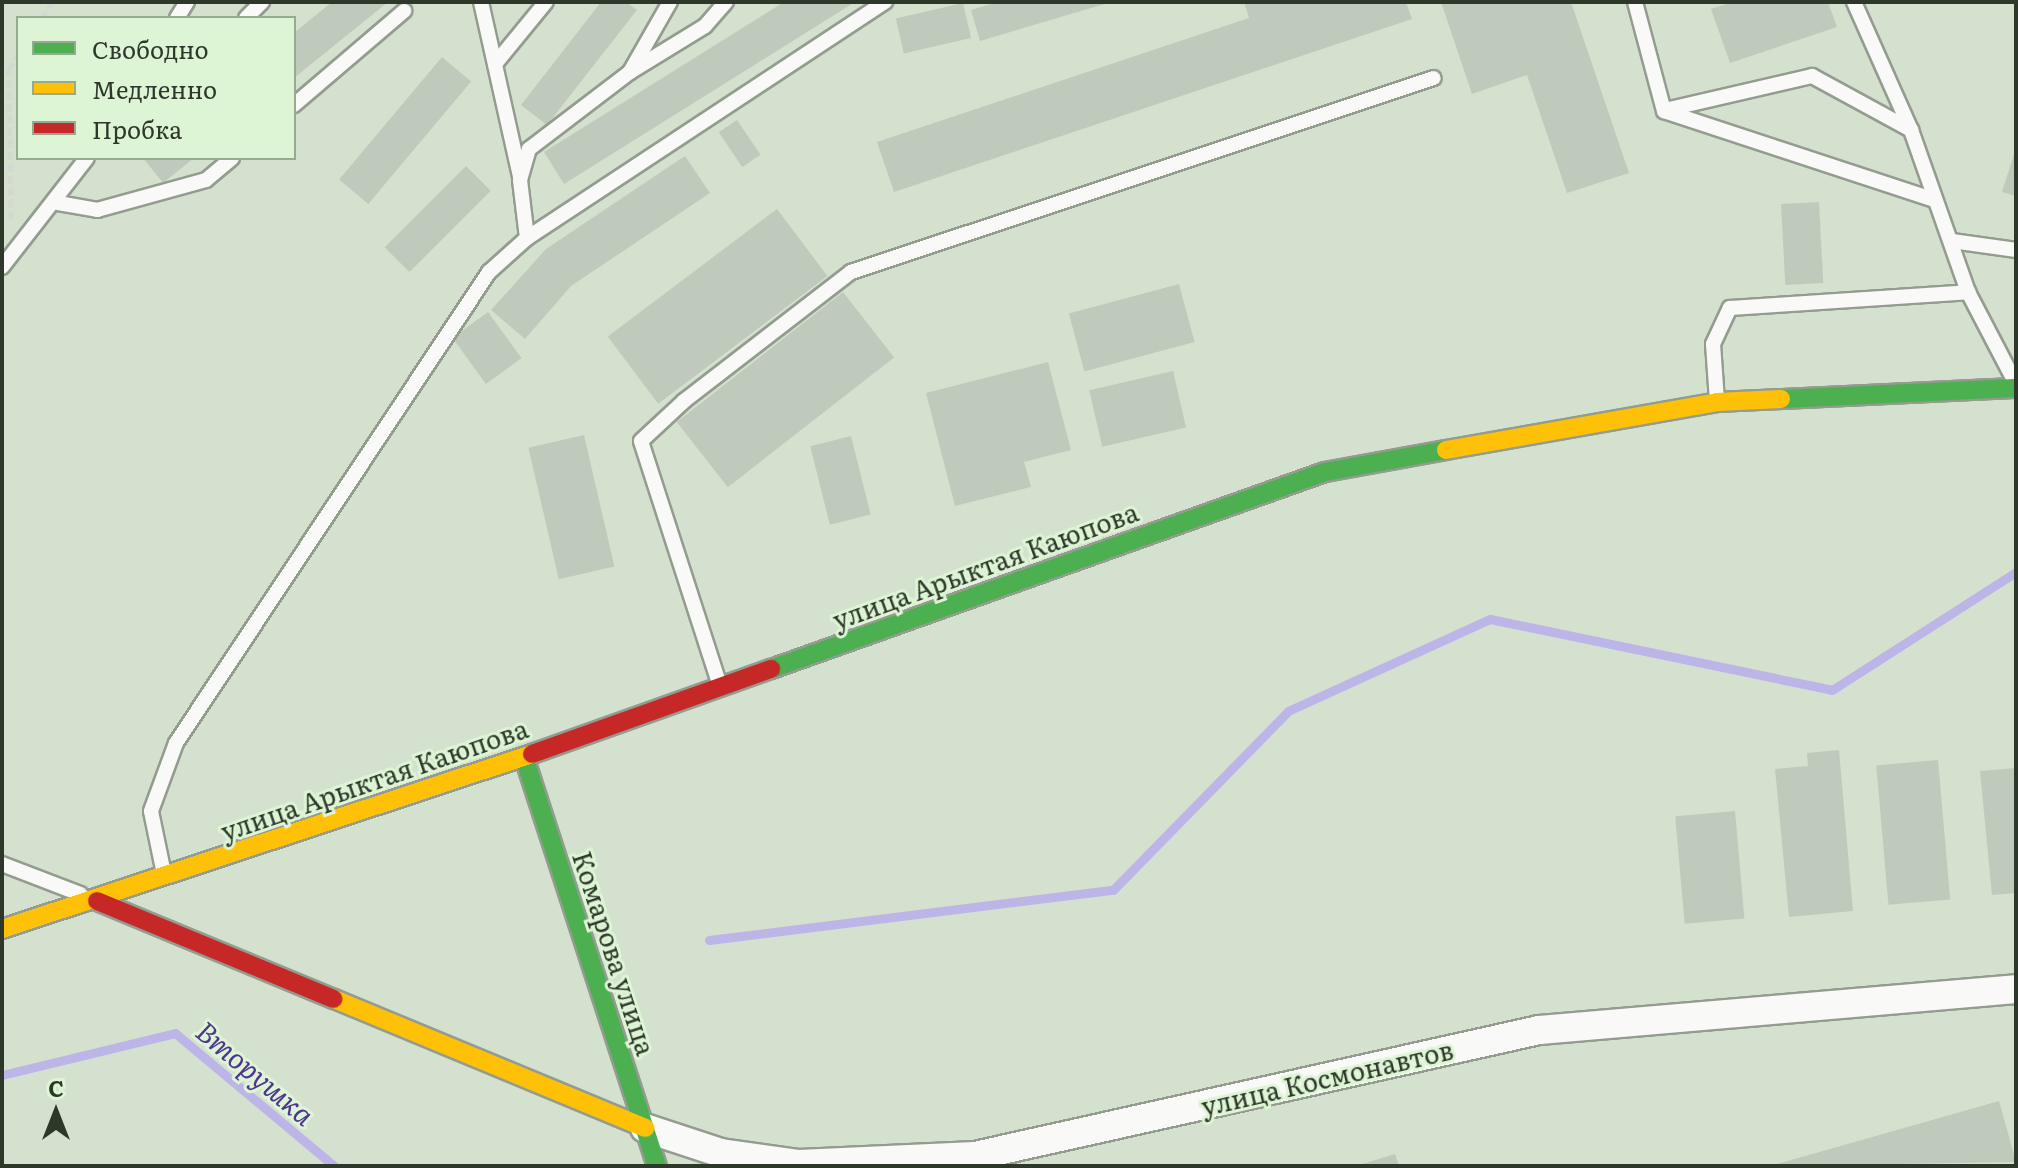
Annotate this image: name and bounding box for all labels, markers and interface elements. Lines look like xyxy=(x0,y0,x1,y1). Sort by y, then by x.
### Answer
legend xyxy=(16,16,296,160)
text: Свободно xyxy=(92,31,209,66)
text: Медленно xyxy=(92,71,217,106)
text: Пробка xyxy=(92,111,182,146)
street label: улица Арыктая Каюпова xyxy=(828,495,1142,635)
street label: улица Арыктая Каюпова xyxy=(216,712,532,846)
street label: Комарова улица xyxy=(567,847,663,1059)
water label: Вторушка xyxy=(190,1013,322,1131)
street label: улица Космонавтов xyxy=(1198,1033,1456,1121)
text: С xyxy=(48,1071,64,1104)
north arrow xyxy=(16,1072,96,1152)

